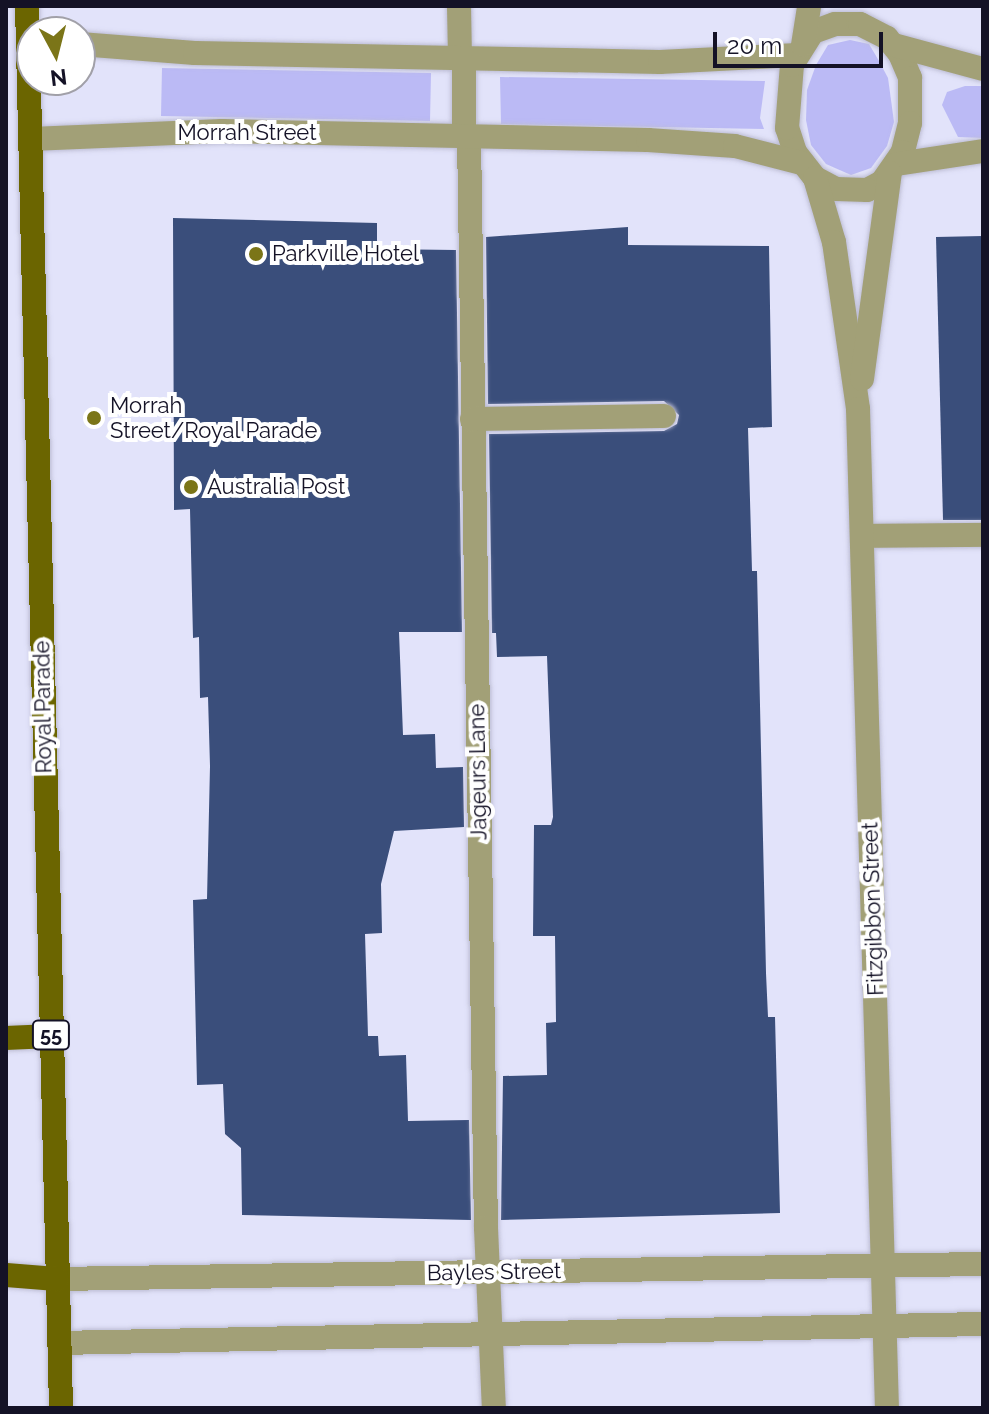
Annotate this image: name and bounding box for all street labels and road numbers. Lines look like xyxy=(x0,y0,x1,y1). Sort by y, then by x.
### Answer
street label: Morrah Street xyxy=(177,120,317,146)
street label: Royal Parade xyxy=(29,640,57,774)
street label: Jageurs Lane xyxy=(464,704,492,840)
street label: Fitzgibbon Street xyxy=(857,822,889,996)
road number: 55 xyxy=(31,1019,71,1051)
street label: Bayles Street xyxy=(427,1258,561,1286)

